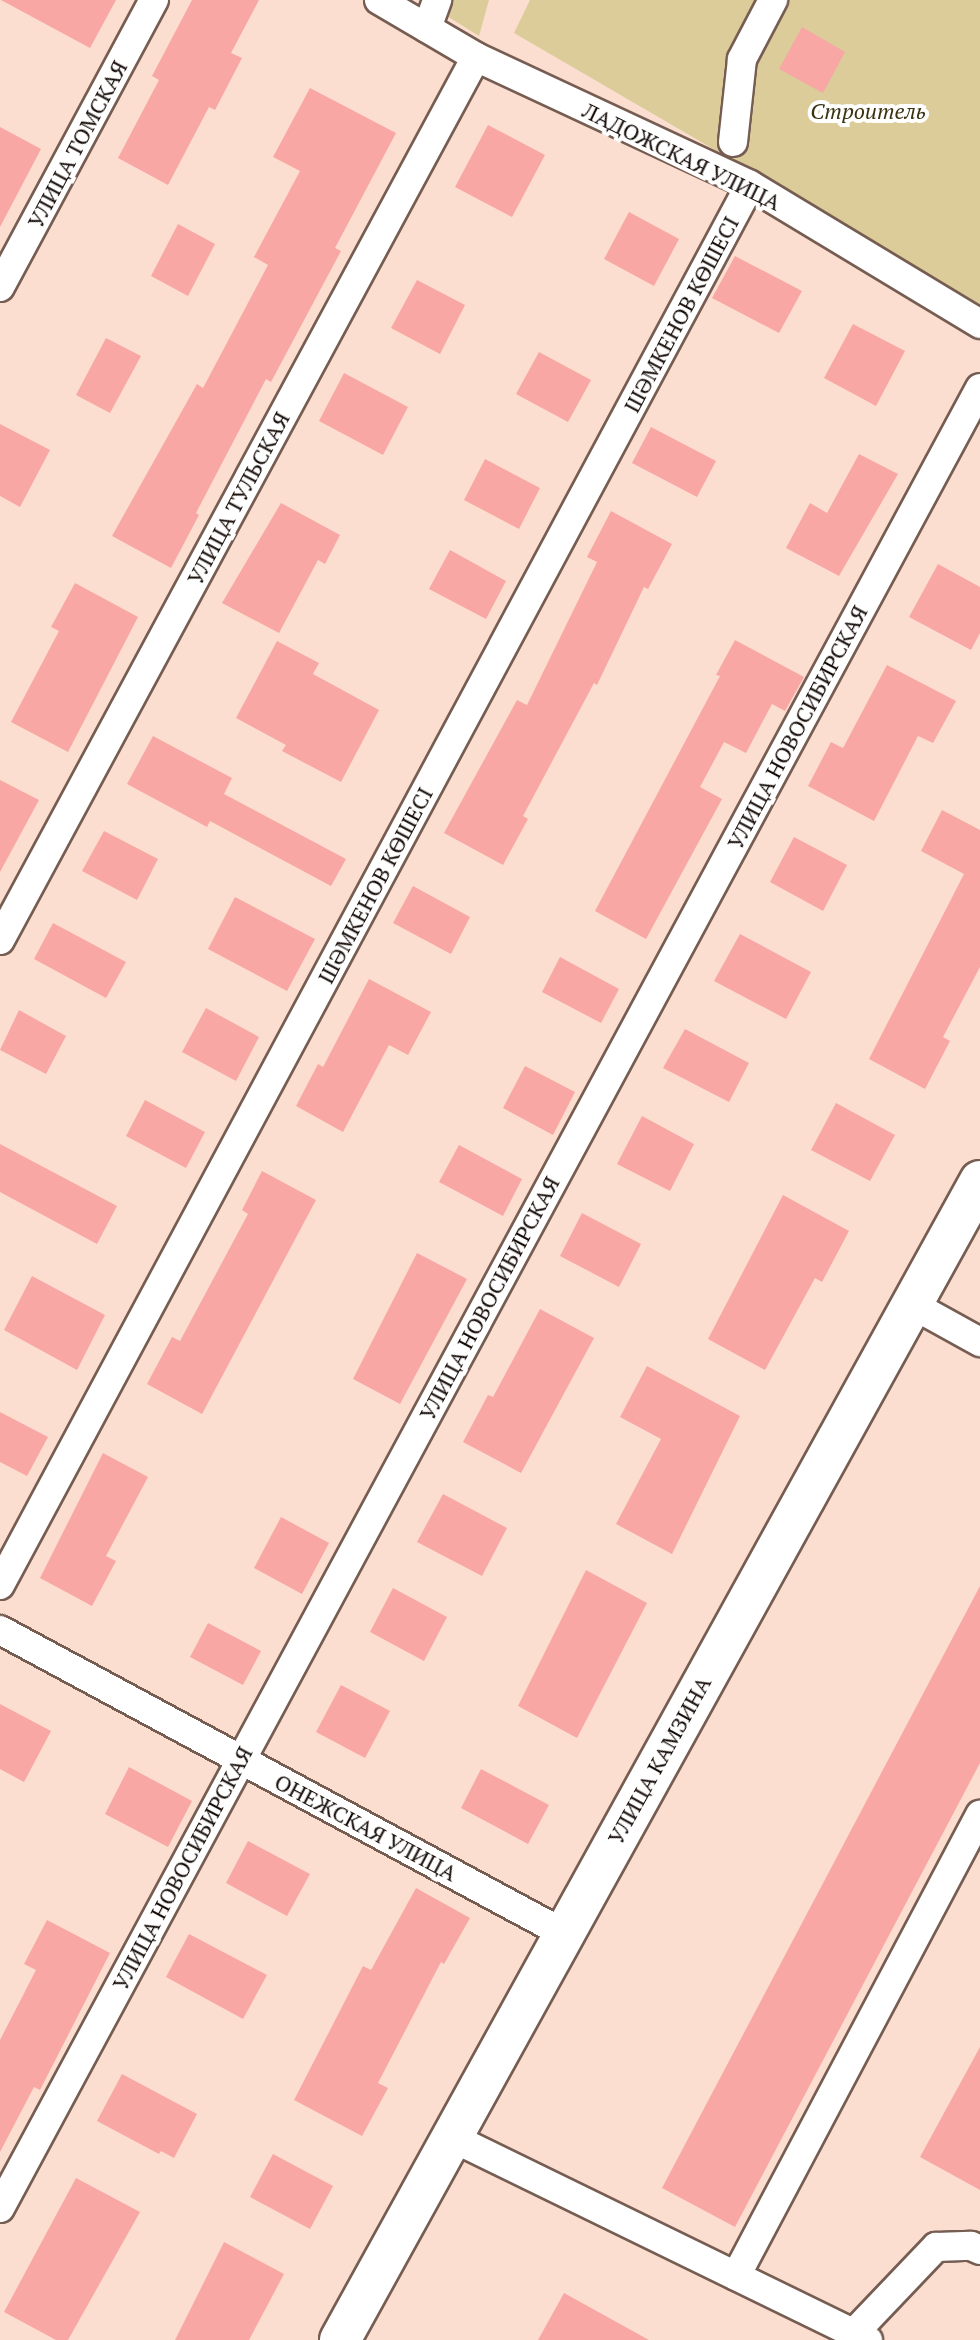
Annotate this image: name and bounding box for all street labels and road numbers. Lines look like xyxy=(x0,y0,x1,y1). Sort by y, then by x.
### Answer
street label: УЛИЦА ТОМСКАЯ xyxy=(22,56,132,232)
street label: ЛАДОЖСКАЯ УЛИЦА xyxy=(578,96,786,216)
street label: ШӘМКЕНОВ КӨШЕСІ xyxy=(618,211,744,417)
street label: УЛИЦА ТУЛЬСКАЯ xyxy=(181,407,295,589)
street label: УЛИЦА НОВОСИБИРСКАЯ xyxy=(721,601,873,853)
street label: ШӘМКЕНОВ КӨШЕСІ xyxy=(312,782,438,988)
street label: УЛИЦА НОВОСИБИРСКАЯ xyxy=(413,1172,565,1424)
street label: УЛИЦА КАМЗИНА xyxy=(602,1671,716,1849)
street label: УЛИЦА НОВОСИБИРСКАЯ xyxy=(106,1742,258,1994)
street label: ОНЕЖСКАЯ УЛИЦА xyxy=(270,1768,462,1886)

